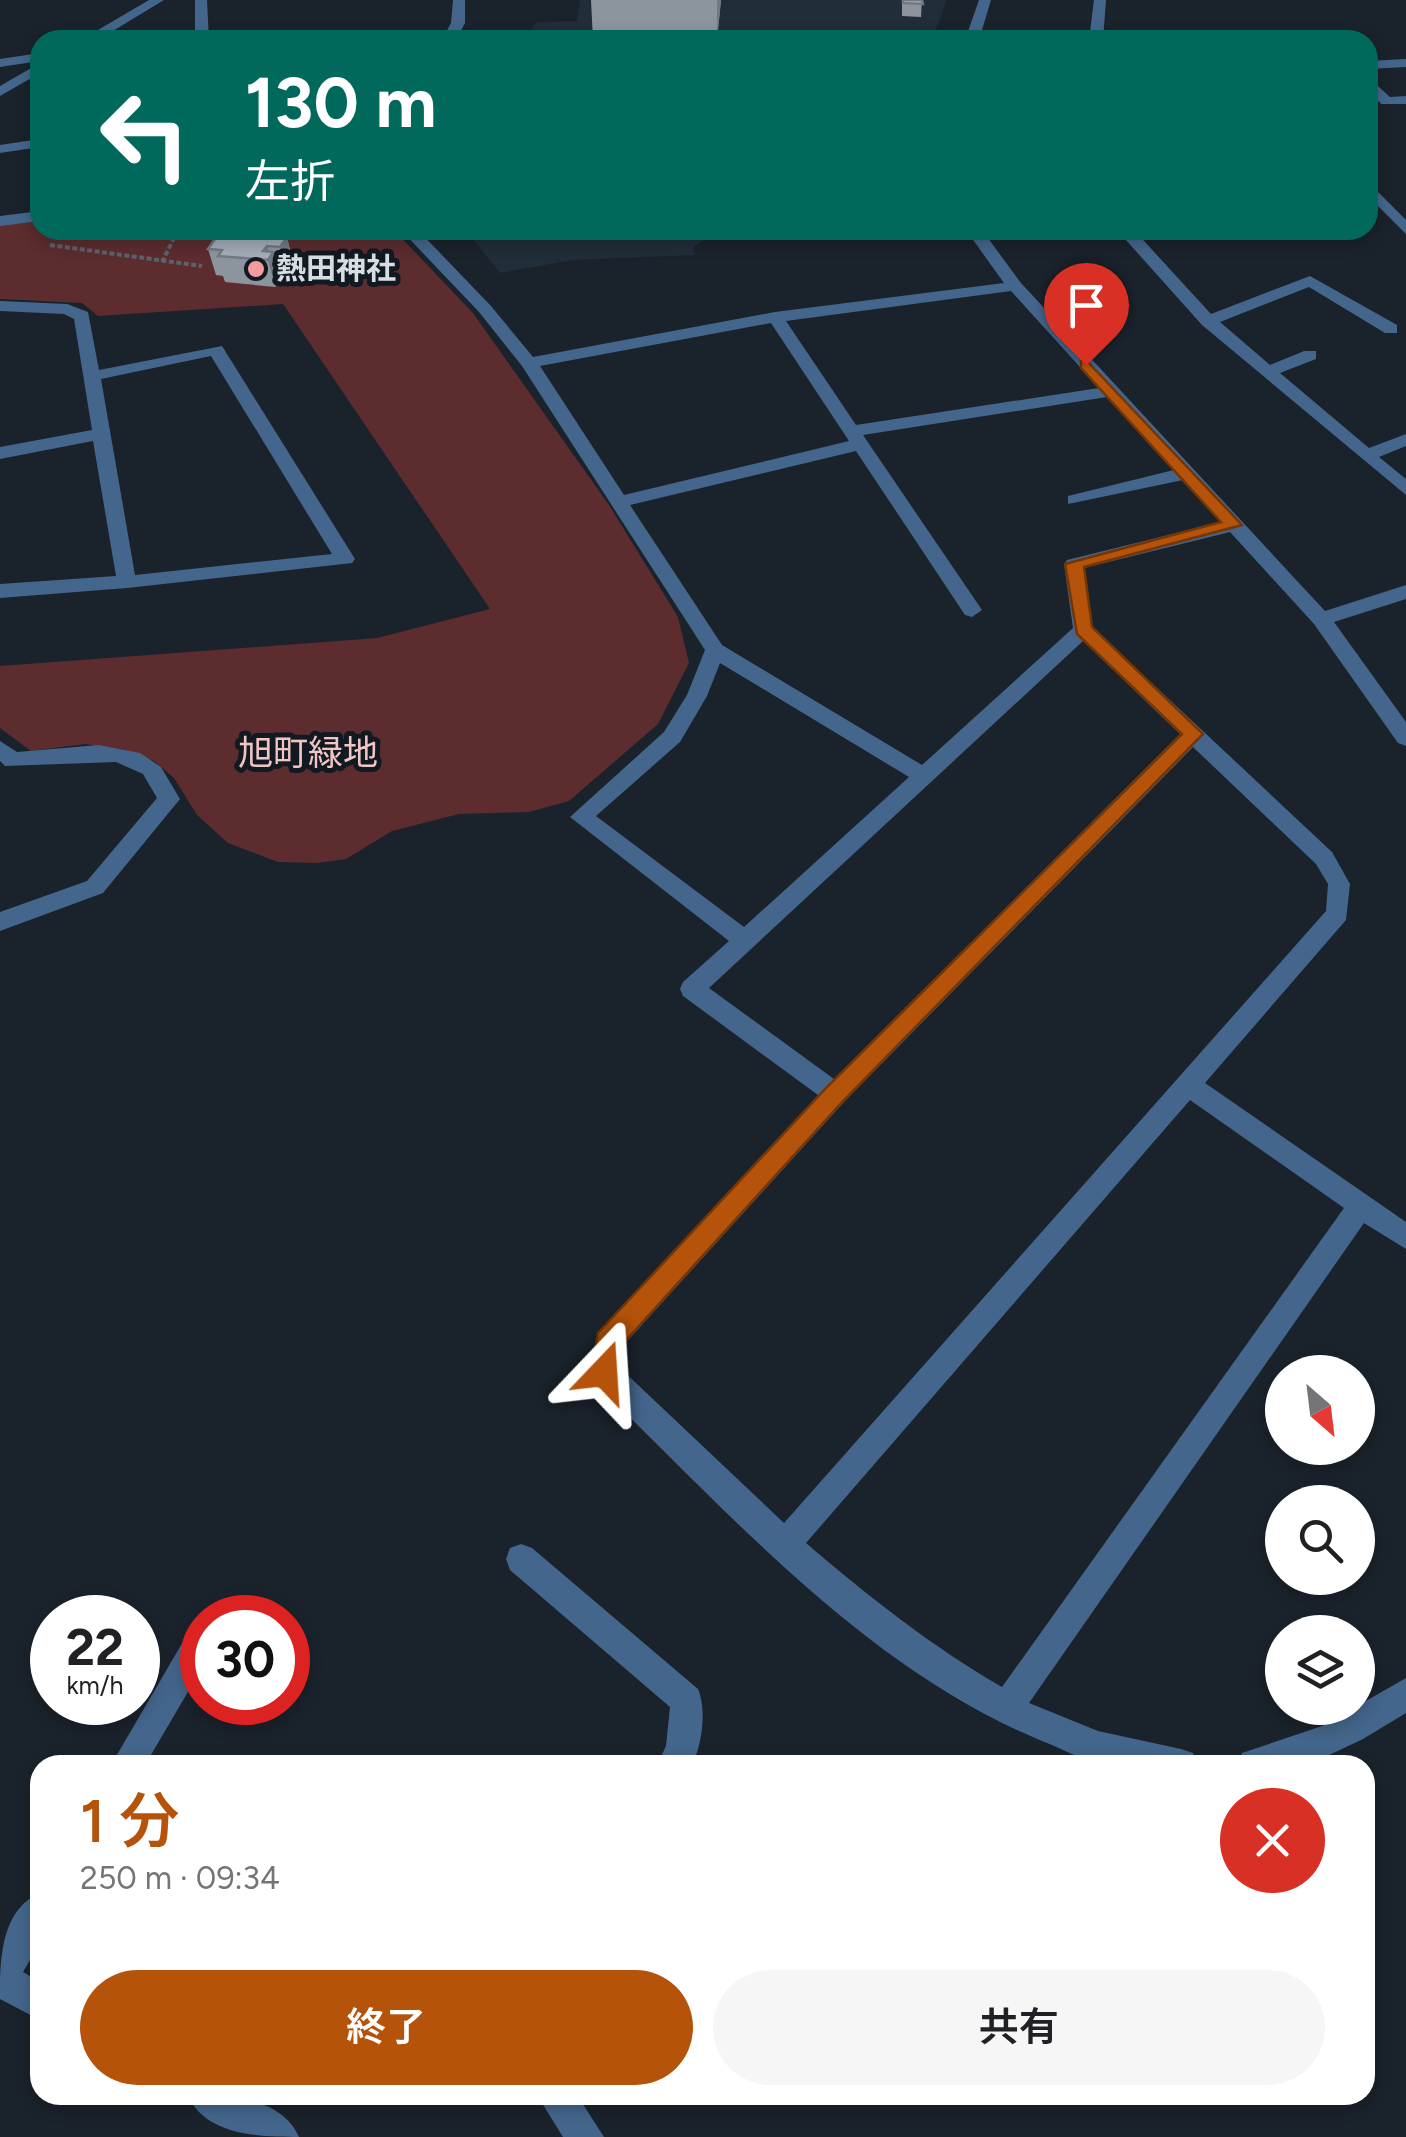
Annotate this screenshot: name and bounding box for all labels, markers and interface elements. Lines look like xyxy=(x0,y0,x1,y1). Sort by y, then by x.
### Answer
text: 130 m xyxy=(245,60,437,145)
icon: left xyxy=(80,70,210,200)
text: 左折 xyxy=(245,154,335,208)
place label: 熱田神社 xyxy=(276,250,396,287)
marker: 熱田神社 xyxy=(245,258,267,280)
pin xyxy=(1044,263,1129,366)
icon: arrive xyxy=(1059,278,1114,333)
park label: 旭町緑地 xyxy=(238,732,378,774)
position arrow xyxy=(552,1320,656,1424)
north arrow xyxy=(1265,1355,1375,1465)
map controls xyxy=(1265,1355,1375,1725)
button: search xyxy=(1265,1485,1375,1595)
speed limit sign: 30 xyxy=(180,1595,310,1725)
button: layers xyxy=(1265,1615,1375,1725)
text: 22 xyxy=(66,1617,124,1678)
text: km/h xyxy=(66,1670,124,1700)
text: 1 分 xyxy=(80,1785,180,1857)
button: close xyxy=(1220,1788,1325,1893)
text: 250 m · 09:34 xyxy=(80,1859,280,1897)
button: 終了 xyxy=(80,1970,693,2085)
button: 共有 xyxy=(713,1970,1325,2085)

